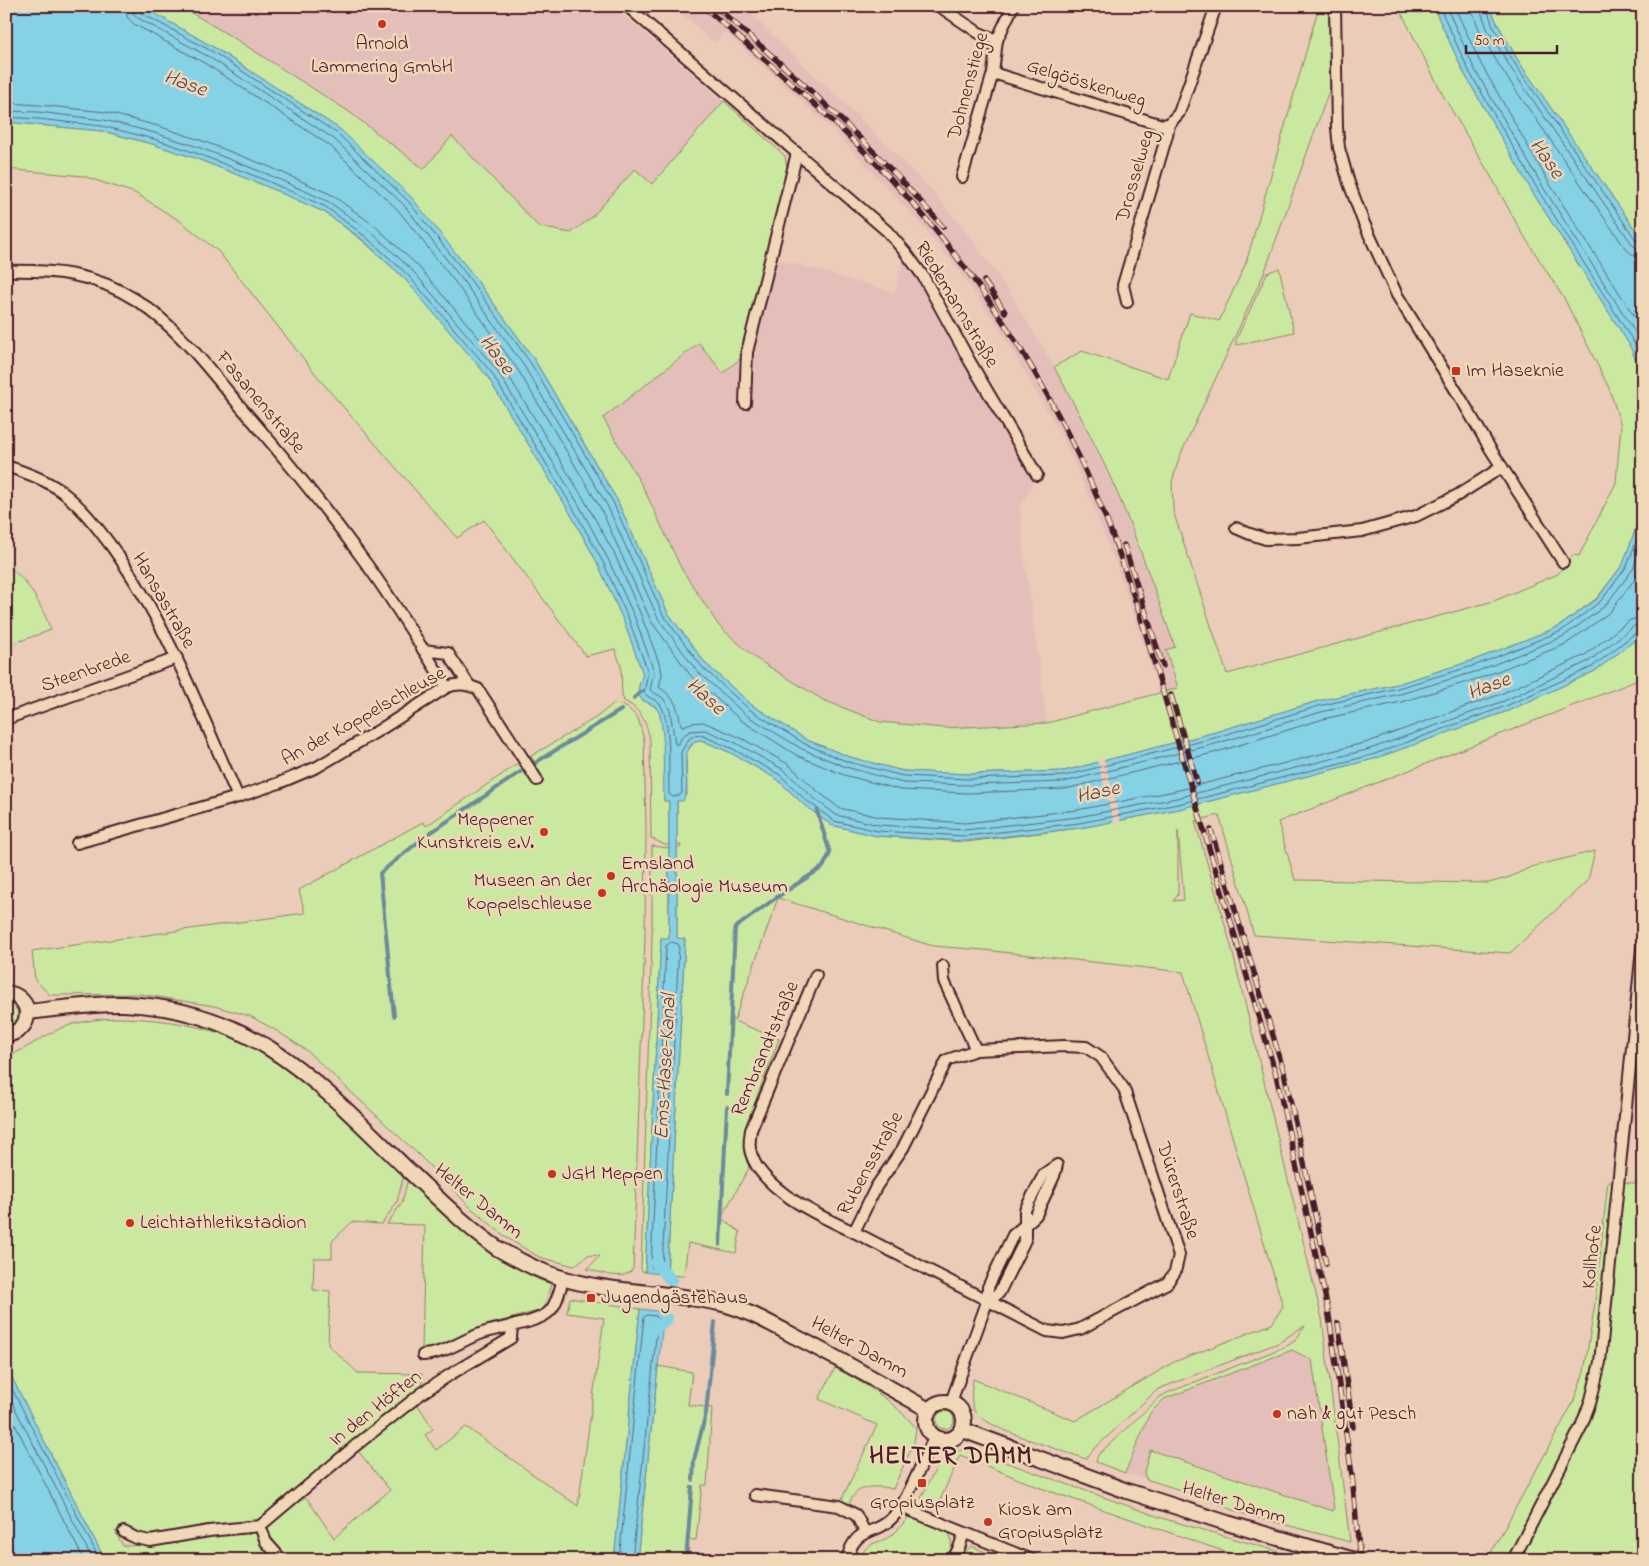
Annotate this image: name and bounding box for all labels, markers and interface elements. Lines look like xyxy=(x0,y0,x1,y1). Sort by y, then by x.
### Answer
marker: Arnold Lammering GmbH xyxy=(376,18,388,30)
scale bar xyxy=(1466,22,1558,54)
street label: Dohnenstiege xyxy=(940,29,998,144)
place label: Arnold Lammering GmbH xyxy=(311,30,453,83)
text: 50 m xyxy=(1474,30,1505,52)
street label: Gelgööskenweg xyxy=(1022,52,1149,117)
water label: Hase xyxy=(159,62,212,106)
street label: Drosselweg xyxy=(1109,126,1164,227)
water label: Hase xyxy=(1521,133,1572,187)
street label: Riedemannstraße xyxy=(907,236,1005,374)
water label: Hase xyxy=(471,329,522,383)
street label: Fasanenstraße xyxy=(208,344,312,461)
place label: Im Haseknie xyxy=(1466,357,1564,386)
marker: Im Haseknie xyxy=(1450,365,1462,377)
street label: Hansastraße xyxy=(124,548,202,654)
street label: Steenbrede xyxy=(37,643,135,701)
street label: An der Koppelschleuse xyxy=(276,660,452,774)
water label: Hase xyxy=(1463,665,1516,709)
water label: Hase xyxy=(679,671,732,724)
water label: Hase xyxy=(1074,773,1124,812)
place label: Meppener Kunstkreis e.V. xyxy=(417,806,535,858)
marker: Meppener Kunstkreis e.V. xyxy=(538,826,550,838)
place label: Emsland Archäologie Museum xyxy=(621,850,788,903)
place label: Museen an der Koppelschleuse xyxy=(466,867,593,919)
marker: Emsland Archäologie Museum xyxy=(605,870,617,882)
marker: Museen an der Koppelschleuse xyxy=(596,887,608,899)
street label: Rembrandtstraße xyxy=(724,977,808,1121)
water label: Ems-Hase-Kanal xyxy=(647,991,685,1141)
street label: Rubensstraße xyxy=(830,1107,912,1221)
street label: Dürerstraße xyxy=(1147,1138,1206,1243)
street label: Helter Damm xyxy=(427,1157,529,1247)
place label: JGH Meppen xyxy=(562,1160,663,1189)
marker: JGH Meppen xyxy=(546,1168,558,1180)
place label: Leichtathletikstadion xyxy=(140,1209,306,1238)
marker: Leichtathletikstadion xyxy=(124,1217,136,1229)
street label: Kollhofe xyxy=(1575,1223,1611,1291)
place label: Jugendgästehaus xyxy=(601,1284,748,1314)
marker: Jugendgästehaus xyxy=(585,1292,597,1304)
street label: Helter Damm xyxy=(805,1309,913,1387)
street label: In den Höften xyxy=(323,1363,429,1454)
place label: nah & gut Pesch xyxy=(1287,1400,1416,1430)
marker: nah & gut Pesch xyxy=(1271,1408,1283,1420)
district label: HELTER DAMM xyxy=(869,1439,1033,1475)
street label: Helter Damm xyxy=(1178,1474,1290,1534)
marker: Gropiusplatz xyxy=(916,1477,928,1489)
place label: Gropiusplatz xyxy=(870,1489,975,1518)
place label: Kiosk am Gropiusplatz xyxy=(998,1496,1103,1548)
marker: Kiosk am Gropiusplatz xyxy=(982,1516,994,1528)

